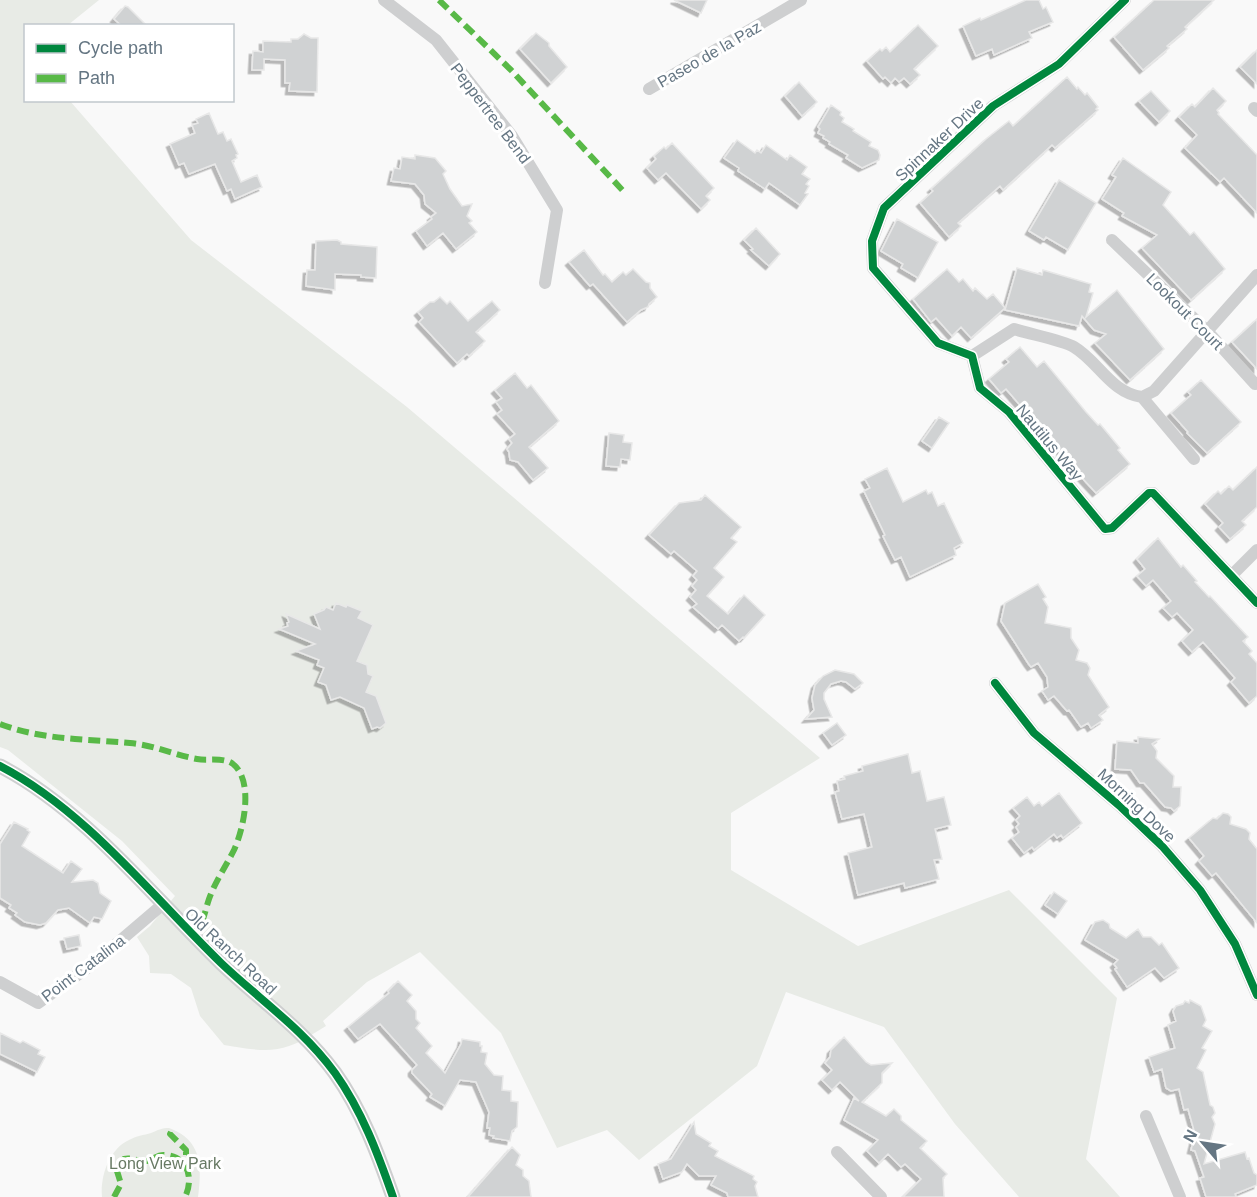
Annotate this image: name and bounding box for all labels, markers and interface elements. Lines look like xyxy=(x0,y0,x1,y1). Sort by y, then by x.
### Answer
street label: Paseo de la Paz xyxy=(655,18,764,91)
legend xyxy=(24,24,234,102)
text: Cycle path xyxy=(78,38,163,58)
street label: Peppertree Bend xyxy=(447,60,534,167)
text: Path xyxy=(78,68,115,88)
street label: Spinnaker Drive xyxy=(892,94,987,184)
street label: Lookout Court xyxy=(1143,270,1227,353)
street label: Nautilus Way xyxy=(1013,401,1086,484)
street label: Morning Dove xyxy=(1094,765,1179,846)
street label: Old Ranch Road xyxy=(182,905,280,998)
street label: Point Catalina xyxy=(38,932,128,1005)
north arrow xyxy=(1173,1113,1233,1173)
text: N xyxy=(1180,1127,1201,1145)
park label: Long View Park xyxy=(109,1155,222,1172)

